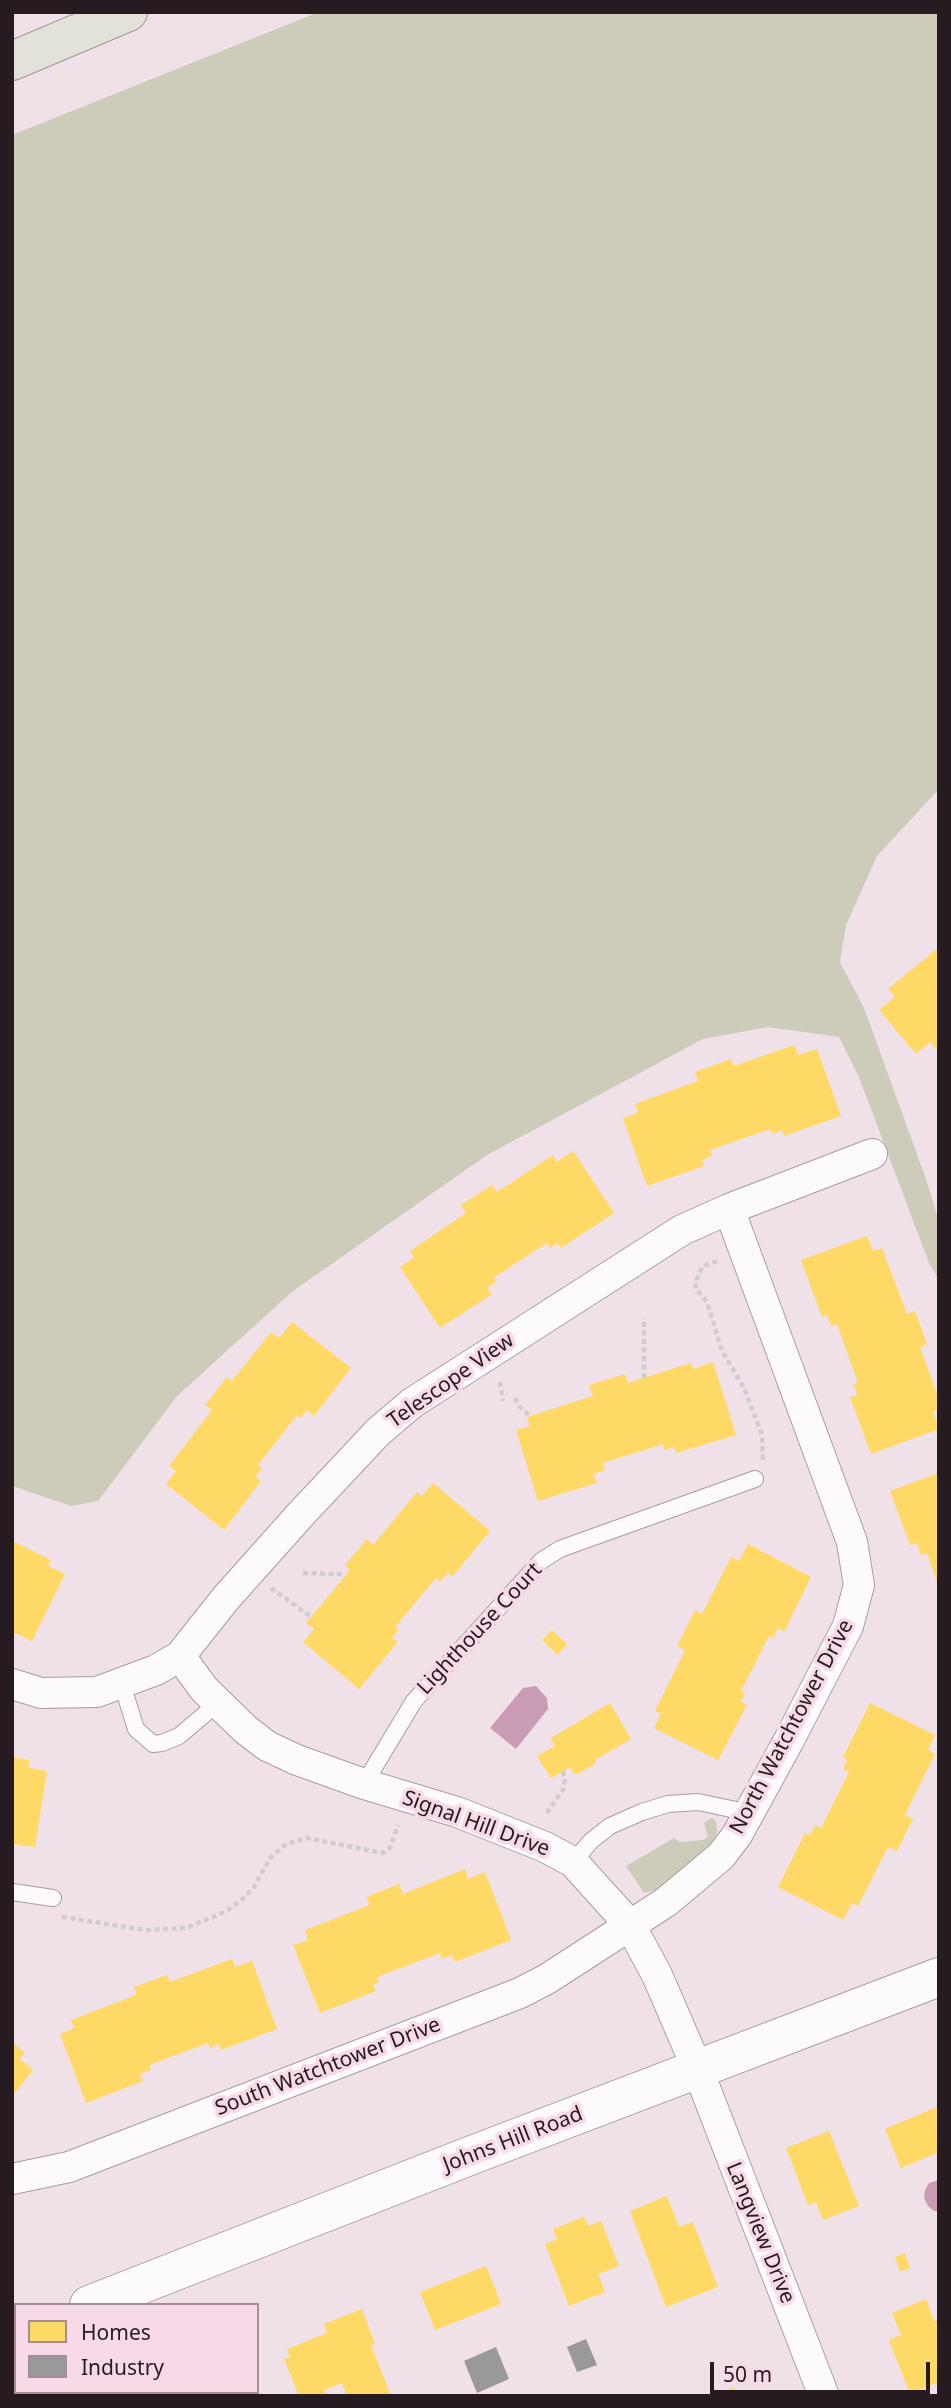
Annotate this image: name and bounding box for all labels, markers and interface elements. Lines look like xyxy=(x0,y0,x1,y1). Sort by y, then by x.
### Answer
street label: Telescope View xyxy=(383,1328,519,1434)
street label: Lighthouse Court xyxy=(412,1558,548,1700)
street label: North Watchtower Drive xyxy=(725,1615,859,1839)
street label: Signal Hill Drive xyxy=(399,1786,553,1862)
street label: South Watchtower Drive xyxy=(212,2012,444,2122)
street label: Johns Hill Road xyxy=(440,2102,586,2178)
street label: Langview Drive xyxy=(720,2159,800,2307)
legend xyxy=(14,2303,259,2394)
text: Homes xyxy=(81,2318,151,2346)
scale bar xyxy=(713,2348,934,2392)
text: Industry xyxy=(81,2353,164,2381)
text: 50 m xyxy=(723,2360,772,2388)

